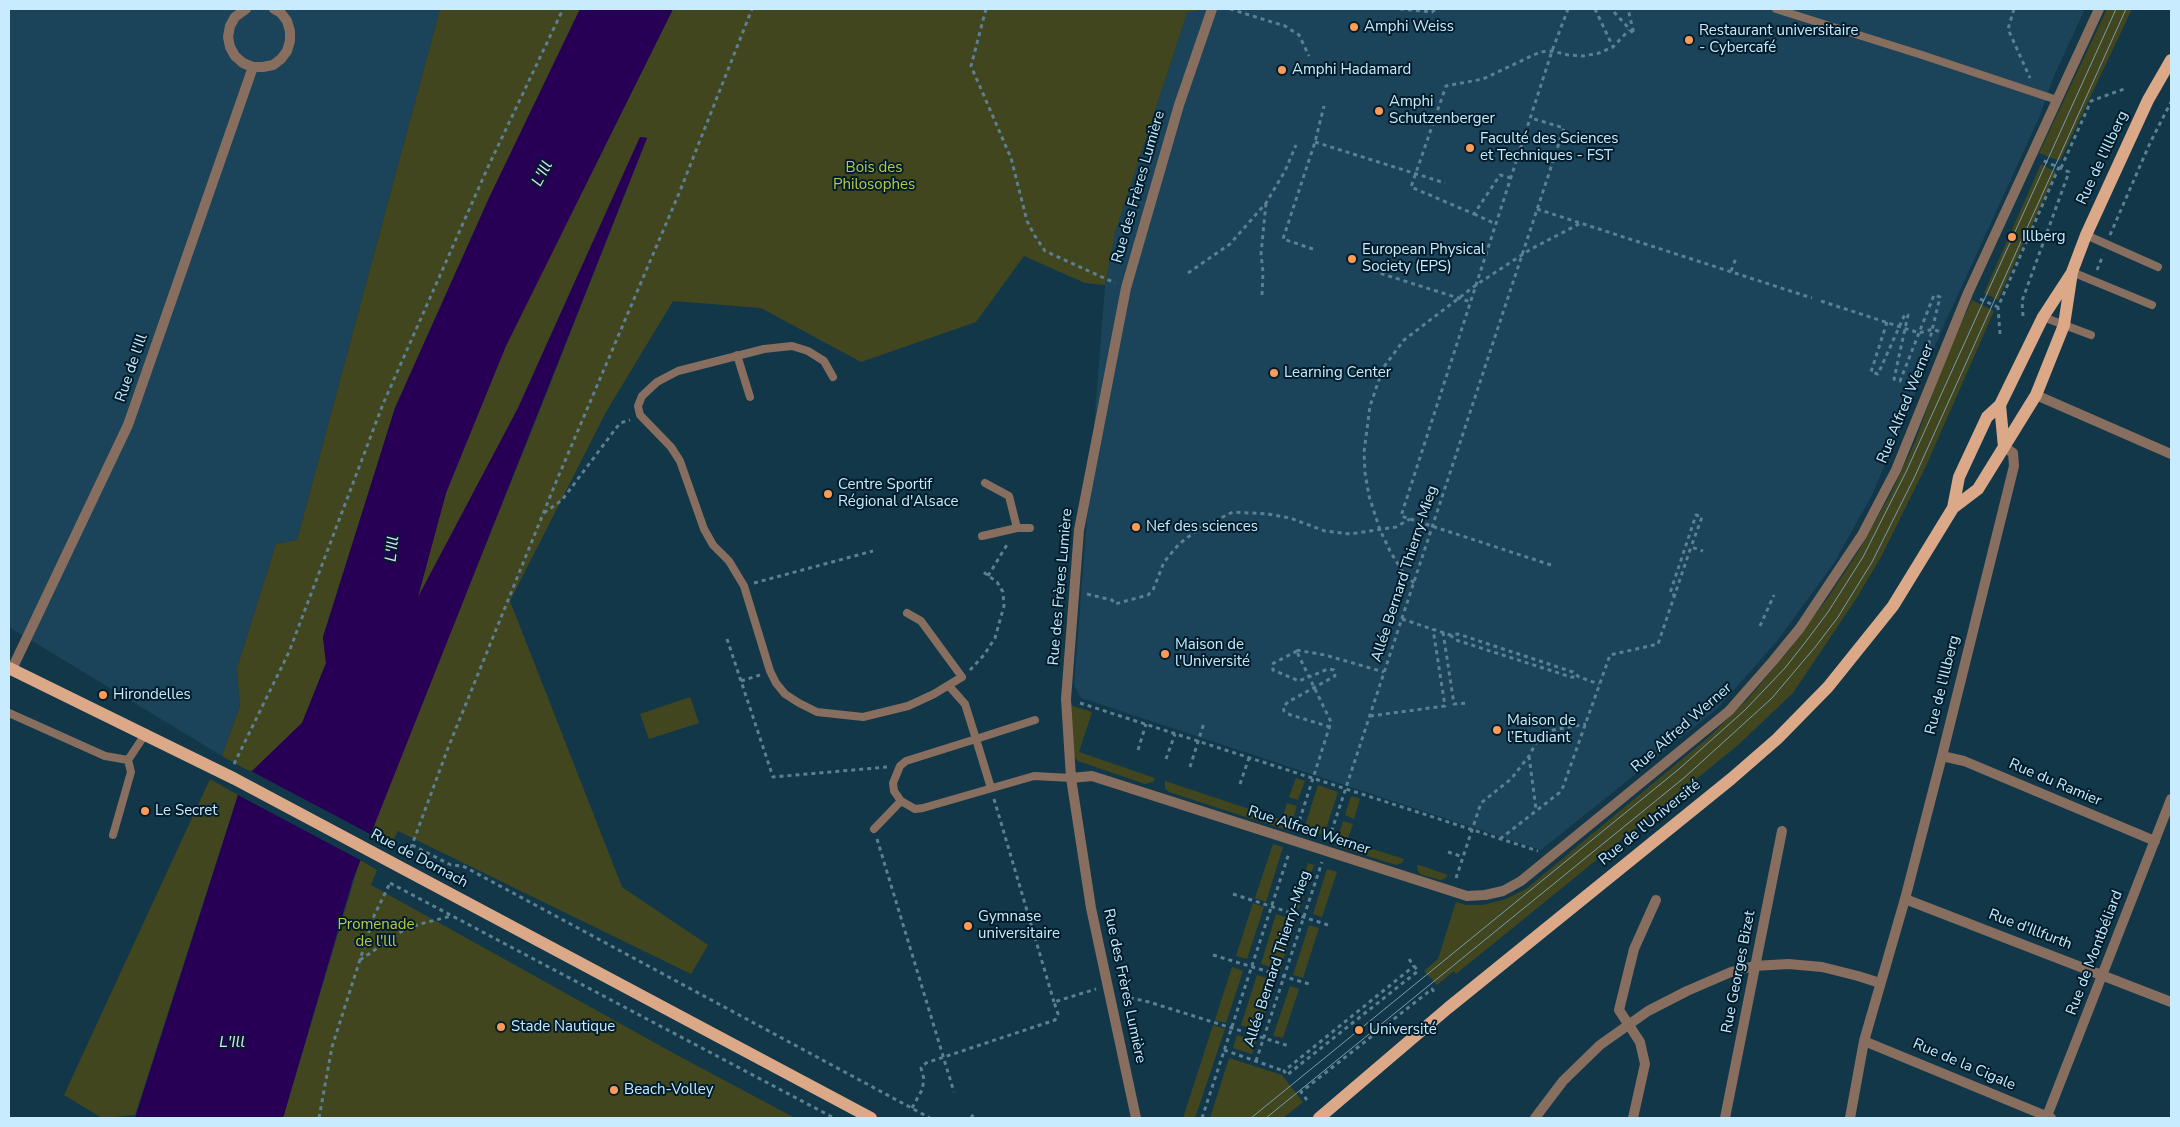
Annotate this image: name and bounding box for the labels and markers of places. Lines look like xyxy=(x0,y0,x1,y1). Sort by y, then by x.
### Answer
place label: Amphi Weiss xyxy=(1364,18,1454,36)
marker: Amphi Weiss xyxy=(1348,21,1360,33)
place label: Restaurant universitaire - Cybercafé xyxy=(1699,22,1858,57)
marker: Restaurant universitaire - Cybercafé xyxy=(1683,34,1695,46)
place label: Amphi Hadamard xyxy=(1292,61,1411,79)
marker: Amphi Hadamard xyxy=(1276,64,1288,76)
place label: Amphi Schutzenberger xyxy=(1389,93,1495,128)
marker: Amphi Schutzenberger xyxy=(1373,105,1385,117)
place label: Faculté des Sciences et Techniques - FST xyxy=(1480,130,1618,165)
marker: Faculté des Sciences et Techniques - FST xyxy=(1464,142,1476,154)
place label: Illberg xyxy=(2022,228,2066,246)
marker: Illberg xyxy=(2006,231,2018,243)
place label: European Physical Society (EPS) xyxy=(1362,241,1485,276)
marker: European Physical Society (EPS) xyxy=(1346,253,1358,265)
place label: Learning Center xyxy=(1284,364,1391,382)
marker: Learning Center xyxy=(1268,367,1280,379)
place label: Centre Sportif Régional d'Alsace xyxy=(838,476,959,511)
marker: Centre Sportif Régional d'Alsace xyxy=(822,488,834,500)
place label: Nef des sciences xyxy=(1146,518,1258,536)
marker: Nef des sciences xyxy=(1130,521,1142,533)
place label: Maison de l'Université xyxy=(1175,636,1250,671)
marker: Maison de l'Université xyxy=(1159,648,1171,660)
place label: Hirondelles xyxy=(113,686,191,704)
marker: Hirondelles xyxy=(97,689,109,701)
place label: Maison de l’Etudiant xyxy=(1507,712,1576,747)
marker: Maison de l’Etudiant xyxy=(1491,724,1503,736)
place label: Le Secret xyxy=(155,802,218,820)
marker: Le Secret xyxy=(139,805,151,817)
place label: Gymnase universitaire xyxy=(978,908,1060,943)
marker: Gymnase universitaire xyxy=(962,920,974,932)
place label: Stade Nautique xyxy=(511,1018,615,1036)
marker: Stade Nautique xyxy=(495,1021,507,1033)
place label: Université xyxy=(1369,1021,1437,1039)
marker: Université xyxy=(1353,1024,1365,1036)
place label: Beach-Volley xyxy=(624,1081,713,1099)
marker: Beach-Volley xyxy=(608,1084,620,1096)

